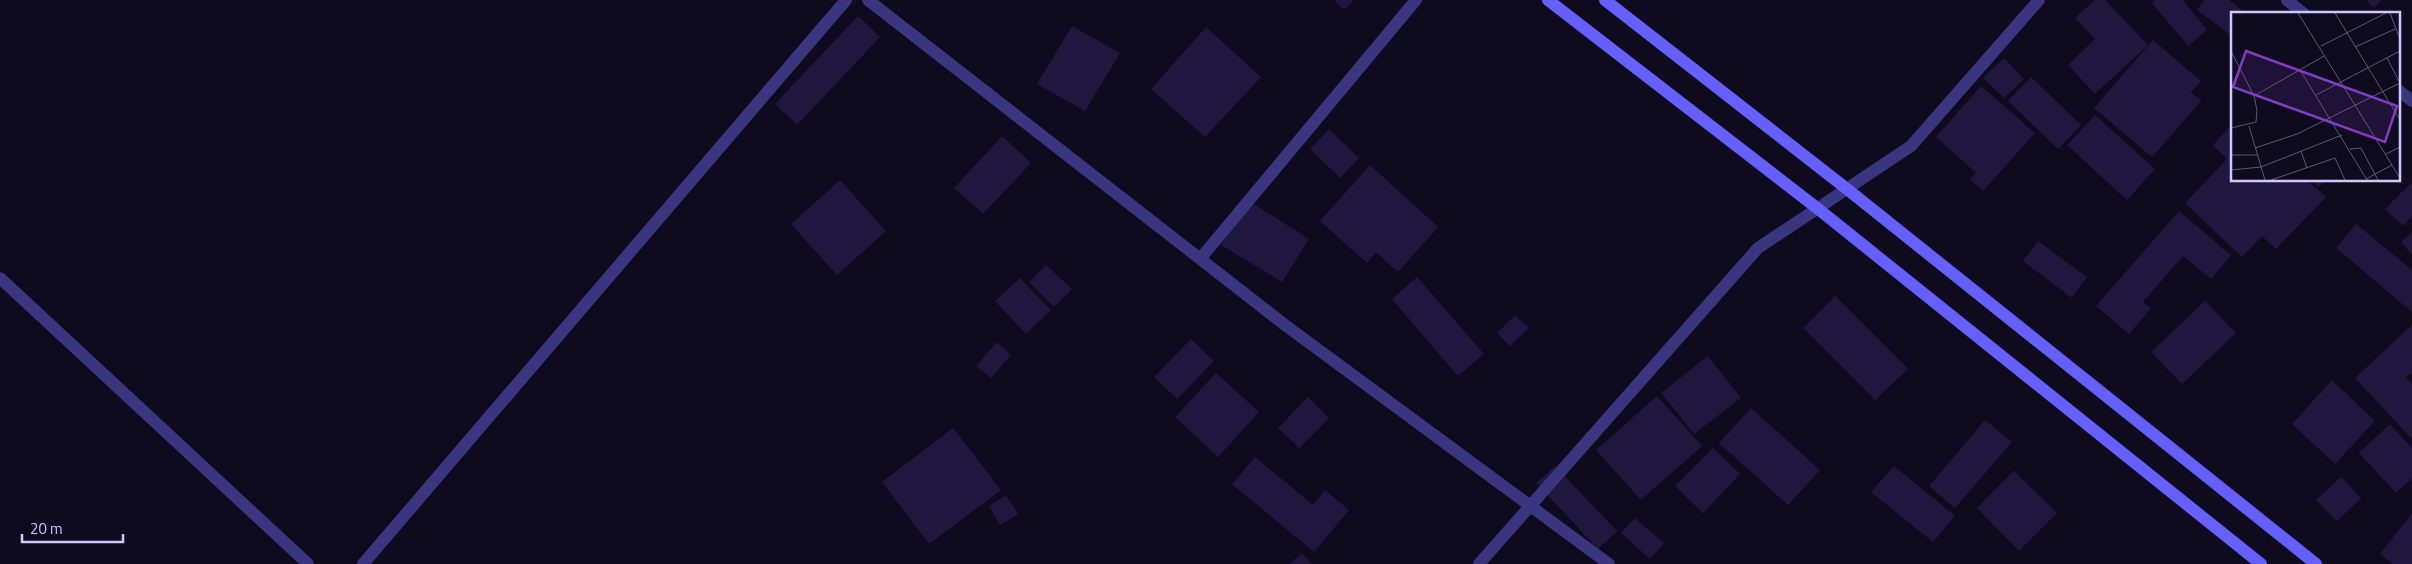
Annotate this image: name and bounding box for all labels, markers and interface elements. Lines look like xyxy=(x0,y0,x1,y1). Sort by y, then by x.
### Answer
inset map xyxy=(2231,12,2400,181)
scale bar xyxy=(22,512,124,544)
text: 20 m xyxy=(30,517,63,540)

